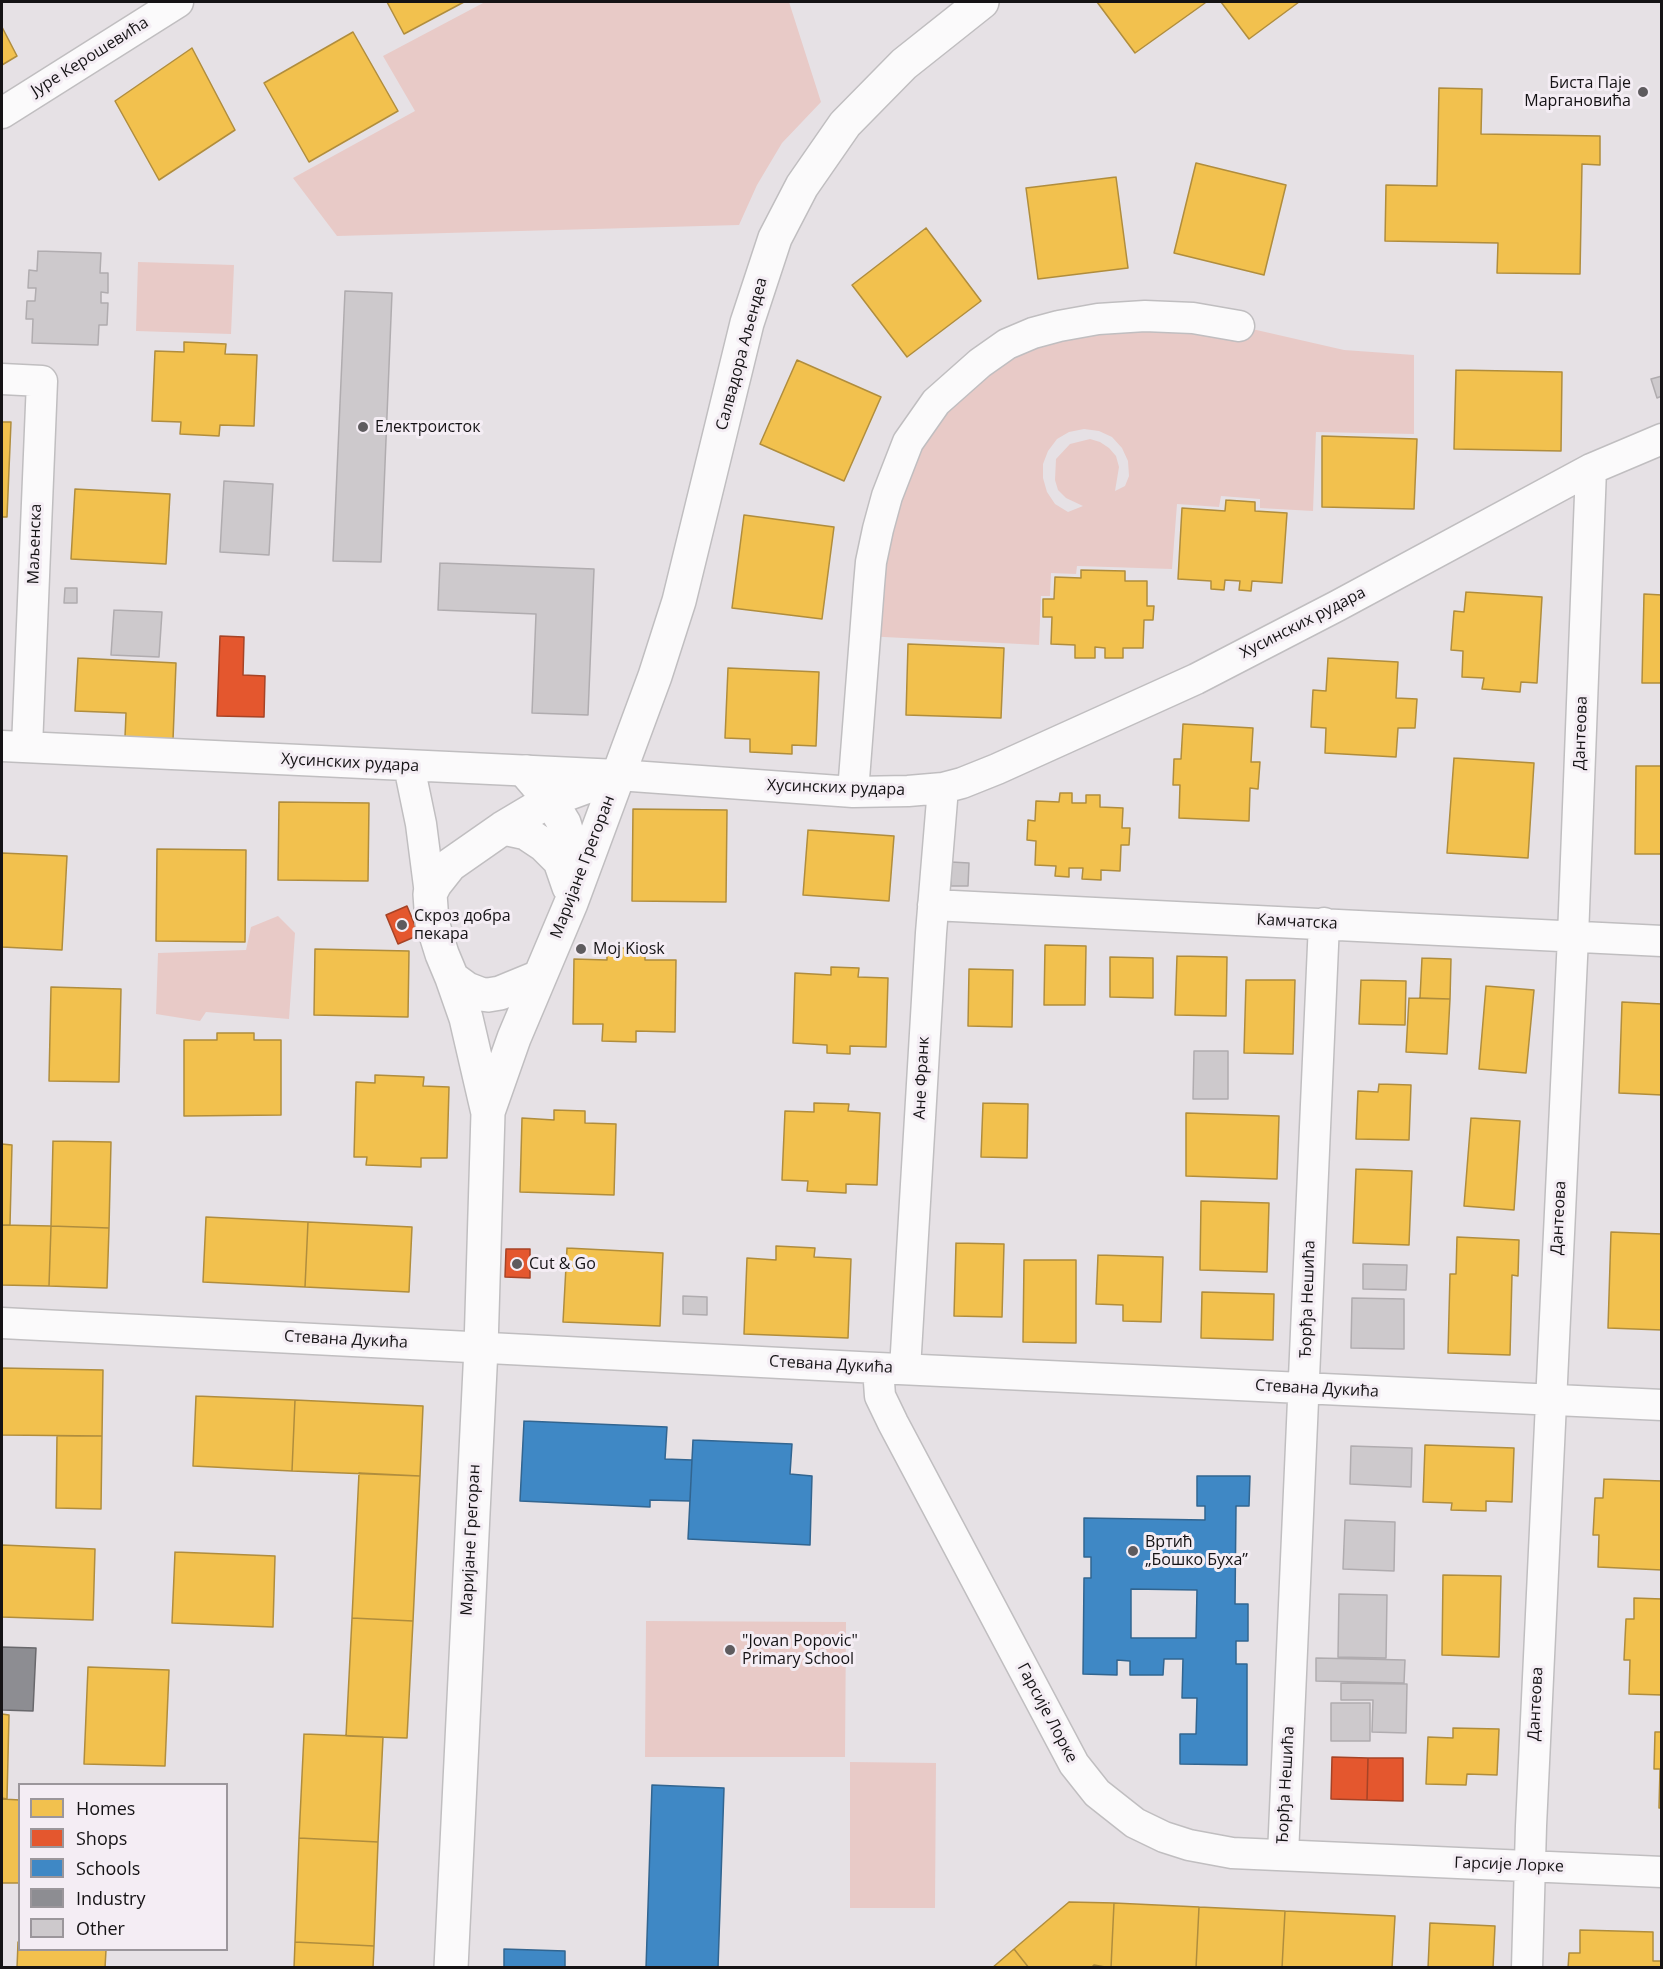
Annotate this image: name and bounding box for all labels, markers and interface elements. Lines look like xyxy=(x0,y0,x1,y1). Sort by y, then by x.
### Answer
street label: Јуре Керошевића xyxy=(28,13,152,101)
place label: Биста Паје Маргановића xyxy=(1524,73,1631,111)
marker: Биста Паје Маргановића xyxy=(1636,85,1650,99)
street label: Салвадора Аљендеа xyxy=(712,275,772,433)
place label: Електроисток xyxy=(375,417,480,437)
marker: Електроисток xyxy=(356,420,370,434)
street label: Маљенска xyxy=(24,503,46,585)
street label: Хусинских рудара xyxy=(1237,583,1369,663)
street label: Дантеова xyxy=(1570,696,1592,770)
street label: Хусинских рудара xyxy=(280,750,420,776)
street label: Хусинских рудара xyxy=(766,776,906,800)
street label: Маријане Грегоран xyxy=(547,793,619,941)
place label: Скроз добра пекара xyxy=(414,906,511,944)
street label: Камчатска xyxy=(1256,910,1338,934)
marker: Скроз добра пекара xyxy=(395,918,409,932)
place label: Moj Kiosk xyxy=(593,939,665,959)
marker: Moj Kiosk xyxy=(574,942,588,956)
street label: Ане Франк xyxy=(910,1036,934,1120)
street label: Дантеова xyxy=(1547,1180,1571,1256)
street label: Ђорђа Нешића xyxy=(1296,1240,1320,1358)
place label: Cut & Go xyxy=(529,1254,596,1274)
marker: Cut & Go xyxy=(510,1257,524,1271)
street label: Стевана Дукића xyxy=(284,1327,408,1353)
street label: Стевана Дукића xyxy=(769,1352,893,1378)
street label: Стевана Дукића xyxy=(1255,1376,1379,1402)
street label: Маријане Грегоран xyxy=(457,1464,485,1616)
place label: Вртић „Бошко Буха” xyxy=(1145,1532,1248,1570)
marker: Вртић „Бошко Буха” xyxy=(1126,1544,1140,1558)
place label: "Jovan Popovic" Primary School xyxy=(742,1631,858,1669)
marker: "Jovan Popovic" Primary School xyxy=(723,1643,737,1657)
street label: Гарсије Лорке xyxy=(1013,1660,1081,1766)
street label: Дантеова xyxy=(1524,1666,1548,1742)
street label: Ђорђа Нешића xyxy=(1273,1726,1299,1844)
legend xyxy=(18,1783,228,1951)
text: Homes xyxy=(76,1796,135,1820)
text: Shops xyxy=(76,1826,127,1850)
street label: Гарсије Лорке xyxy=(1454,1853,1564,1877)
text: Schools xyxy=(76,1856,140,1880)
text: Industry xyxy=(76,1886,146,1910)
text: Other xyxy=(76,1916,125,1940)

